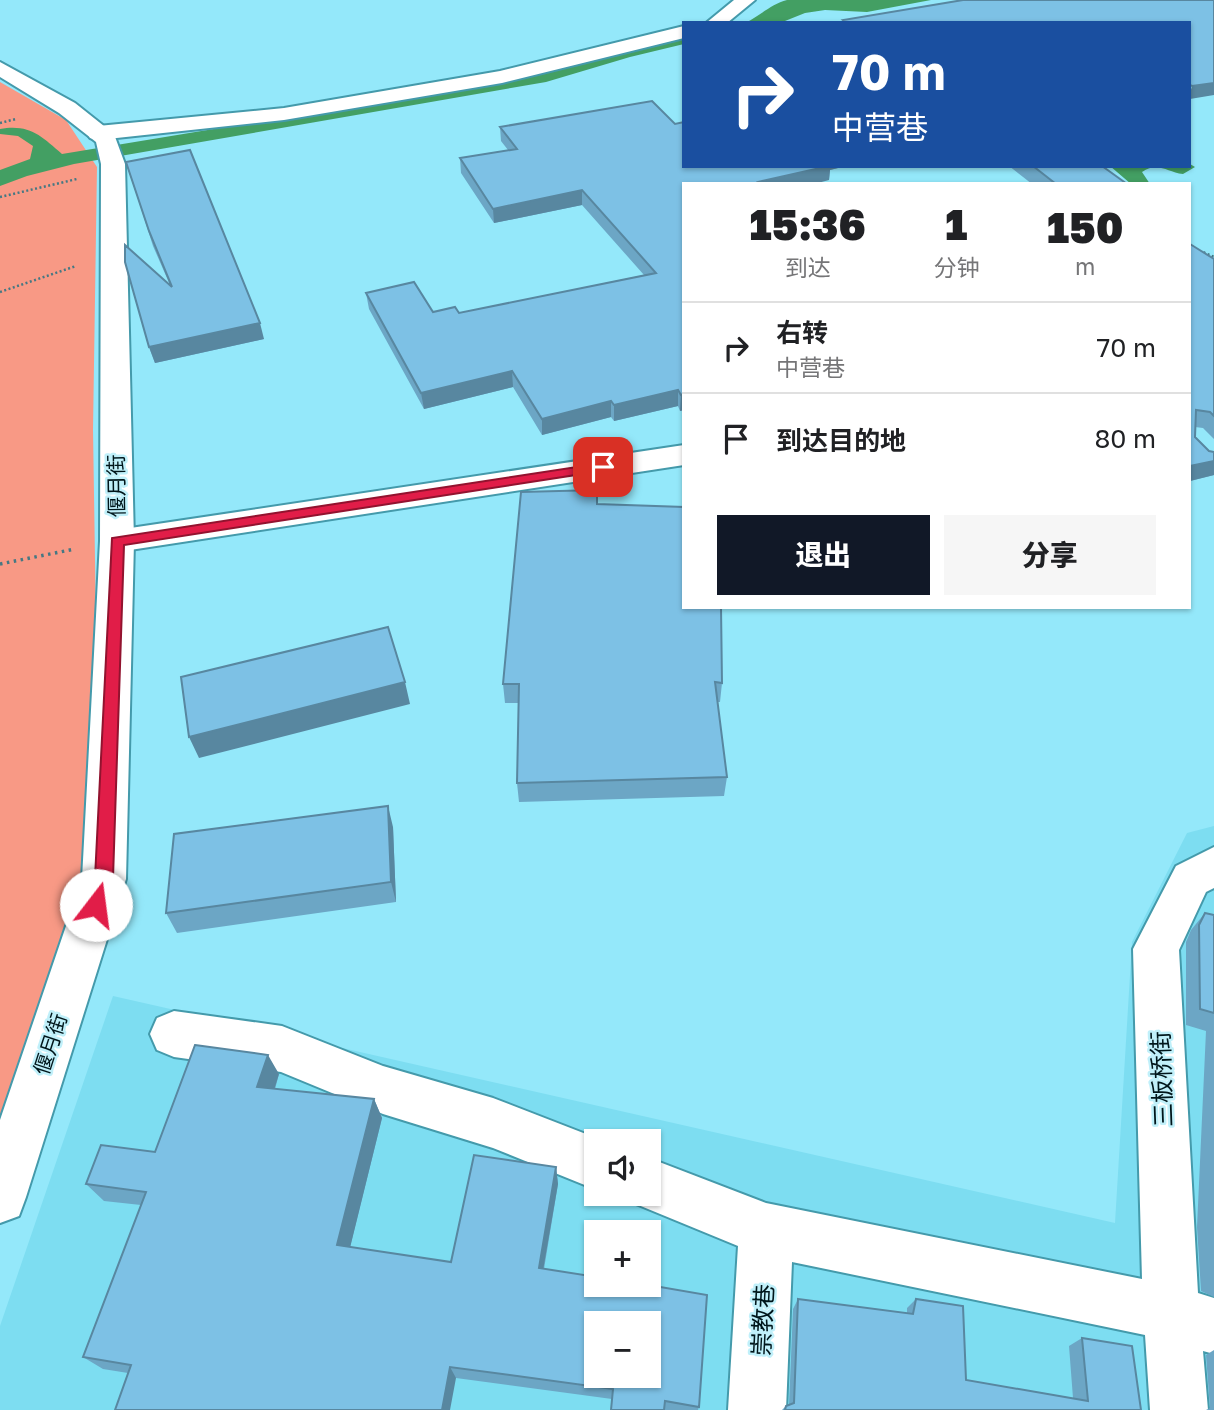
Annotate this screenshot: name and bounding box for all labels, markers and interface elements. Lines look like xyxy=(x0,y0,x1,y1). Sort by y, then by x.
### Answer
text: 70 m xyxy=(832,42,946,101)
icon: right xyxy=(717,49,808,140)
text: 中营巷 xyxy=(832,108,928,146)
text: 15:36 xyxy=(750,199,866,249)
text: 1 xyxy=(945,199,968,249)
text: 150 xyxy=(1047,202,1123,252)
text: m xyxy=(1075,252,1095,280)
text: 到达 xyxy=(785,253,831,281)
text: 分钟 xyxy=(933,253,979,281)
text: 右转 xyxy=(776,317,828,348)
icon: right xyxy=(717,329,755,367)
text: 70 m xyxy=(1097,332,1156,363)
text: 中营巷 xyxy=(776,353,845,381)
icon: arrive xyxy=(717,420,755,458)
text: 80 m xyxy=(1095,423,1156,454)
text: 到达目的地 xyxy=(776,425,906,456)
pin xyxy=(573,437,633,497)
icon: arrive xyxy=(584,448,622,486)
street label: 偃月街 xyxy=(102,454,130,518)
button: 退出 xyxy=(717,515,930,595)
button: 分享 xyxy=(944,515,1156,595)
position arrow xyxy=(59,868,133,942)
street label: 偃月街 xyxy=(28,1010,72,1078)
street label: 三板桥街 xyxy=(1145,1031,1177,1127)
map controls xyxy=(584,1129,661,1388)
button: sound xyxy=(584,1129,661,1206)
button: + xyxy=(584,1220,661,1297)
street label: 崇教巷 xyxy=(746,1283,778,1357)
button: − xyxy=(584,1311,661,1388)

